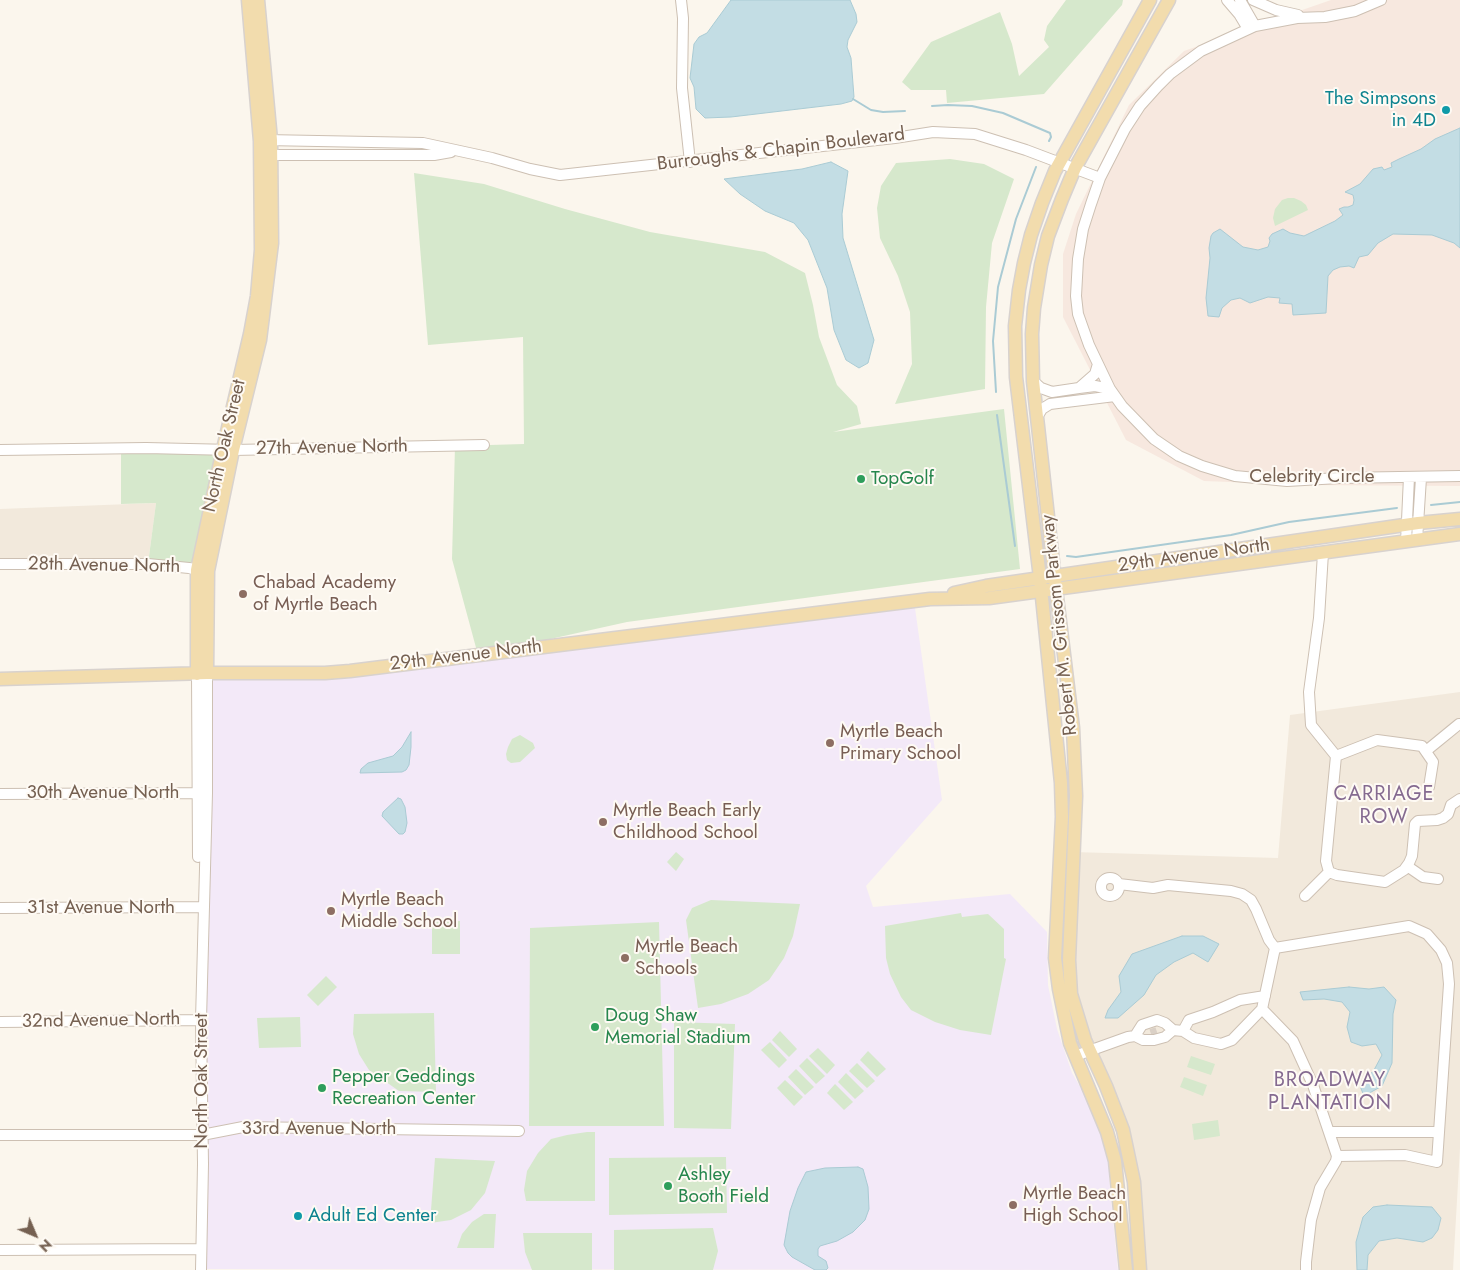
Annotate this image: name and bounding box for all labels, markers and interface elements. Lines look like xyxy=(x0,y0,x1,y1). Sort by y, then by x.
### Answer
place label: The Simpsons in 4D xyxy=(1325,88,1436,132)
marker: The Simpsons in 4D xyxy=(1440,104,1452,116)
street label: Burroughs & Chapin Boulevard xyxy=(656,123,906,177)
street label: North Oak Street xyxy=(199,377,251,515)
street label: 27th Avenue North xyxy=(256,435,408,461)
street label: Celebrity Circle xyxy=(1249,466,1375,488)
place label: TopGolf xyxy=(871,468,934,490)
marker: TopGolf xyxy=(855,473,867,485)
street label: Robert M. Grissom Parkway xyxy=(1037,513,1083,737)
street label: 29th Avenue North xyxy=(1117,534,1271,578)
street label: 28th Avenue North xyxy=(28,553,180,579)
place label: Chabad Academy of Myrtle Beach xyxy=(253,572,396,616)
marker: Chabad Academy of Myrtle Beach xyxy=(237,588,249,600)
street label: 29th Avenue North xyxy=(389,635,543,677)
place label: Myrtle Beach Primary School xyxy=(840,721,961,765)
marker: Myrtle Beach Primary School xyxy=(824,737,836,749)
street label: 30th Avenue North xyxy=(26,782,180,804)
district label: CARRIAGE ROW xyxy=(1333,783,1435,830)
place label: Myrtle Beach Early Childhood School xyxy=(613,800,761,844)
marker: Myrtle Beach Early Childhood School xyxy=(597,816,609,828)
place label: Myrtle Beach Middle School xyxy=(341,889,457,933)
street label: 31st Avenue North xyxy=(27,897,175,919)
marker: Myrtle Beach Middle School xyxy=(325,905,337,917)
place label: Myrtle Beach Schools xyxy=(635,936,738,980)
marker: Myrtle Beach Schools xyxy=(619,952,631,964)
place label: Doug Shaw Memorial Stadium xyxy=(605,1005,751,1049)
street label: 32nd Avenue North xyxy=(21,1008,181,1034)
street label: North Oak Street xyxy=(191,1013,213,1149)
marker: Doug Shaw Memorial Stadium xyxy=(589,1021,601,1033)
place label: Pepper Geddings Recreation Center xyxy=(332,1066,476,1110)
district label: BROADWAY PLANTATION xyxy=(1267,1069,1393,1116)
marker: Pepper Geddings Recreation Center xyxy=(316,1082,328,1094)
street label: 33rd Avenue North xyxy=(242,1118,396,1140)
place label: Ashley Booth Field xyxy=(678,1164,769,1208)
marker: Ashley Booth Field xyxy=(662,1180,674,1192)
place label: Myrtle Beach High School xyxy=(1023,1183,1126,1227)
marker: Myrtle Beach High School xyxy=(1007,1199,1019,1211)
place label: Adult Ed Center xyxy=(308,1205,437,1227)
north arrow xyxy=(10,1210,60,1260)
marker: Adult Ed Center xyxy=(292,1210,304,1222)
text: N xyxy=(35,1235,57,1257)

